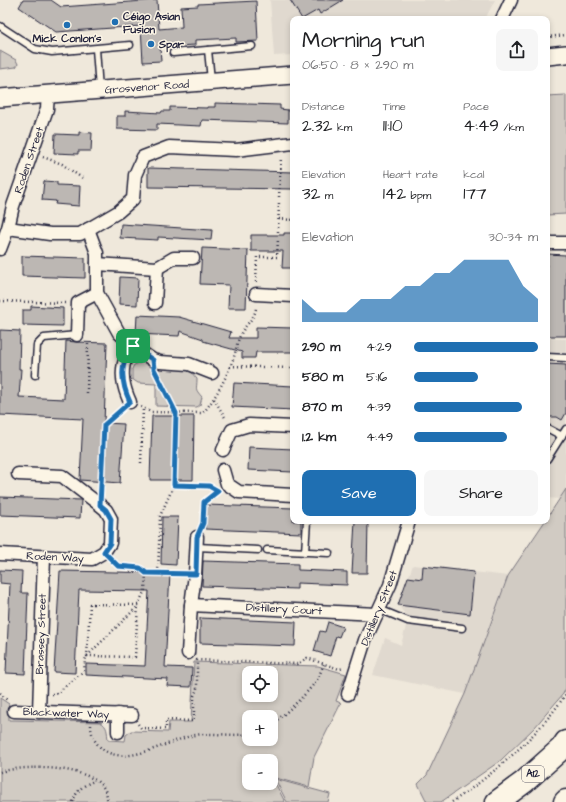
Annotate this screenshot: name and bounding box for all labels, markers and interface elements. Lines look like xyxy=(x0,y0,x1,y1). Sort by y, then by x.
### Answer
place label: Céigo Asian Fusion xyxy=(123,9,180,37)
marker: Céigo Asian Fusion xyxy=(110,17,120,27)
marker: Mick Conlon’s xyxy=(62,20,72,30)
text: Morning run xyxy=(302,25,425,56)
button: share xyxy=(496,29,538,71)
place label: Mick Conlon’s xyxy=(32,31,102,46)
place label: Spar xyxy=(158,37,185,53)
marker: Spar xyxy=(146,39,156,49)
text: 06:50 · 8 × 290 m xyxy=(302,56,414,74)
street label: Grosvenor Road xyxy=(104,77,190,97)
text: Distance xyxy=(302,99,345,114)
text: Time xyxy=(383,99,406,114)
text: Pace xyxy=(463,99,489,114)
text: 2.32 xyxy=(302,114,333,138)
text: 11:10 xyxy=(383,114,403,138)
text: 4:49 xyxy=(463,114,499,138)
text: km xyxy=(333,120,352,135)
text: /km xyxy=(499,120,524,135)
street label: Roden Street xyxy=(11,124,48,195)
text: Elevation xyxy=(302,167,345,182)
text: Heart rate xyxy=(383,167,438,182)
text: kcal xyxy=(463,167,484,182)
text: 32 xyxy=(302,182,320,206)
text: 142 xyxy=(383,182,406,206)
text: 177 xyxy=(463,182,486,206)
text: m xyxy=(320,188,333,203)
text: bpm xyxy=(406,188,431,203)
text: Elevation xyxy=(302,228,353,246)
text: 30–34 m xyxy=(488,228,538,246)
pin xyxy=(116,329,150,363)
icon: arrive xyxy=(122,335,144,357)
text: 290 m xyxy=(302,338,340,356)
text: 4:29 xyxy=(366,338,392,356)
text: 580 m xyxy=(302,368,343,386)
text: 5:16 xyxy=(366,368,387,386)
text: 870 m xyxy=(302,398,342,416)
text: 4:39 xyxy=(366,398,391,416)
text: 1.2 km xyxy=(302,428,336,446)
text: 4:49 xyxy=(366,428,393,446)
button: Save xyxy=(302,470,416,516)
button: Share xyxy=(424,470,538,516)
street label: Roden Way xyxy=(26,548,84,567)
street label: Distillery Street xyxy=(357,567,402,648)
street label: Brassey Street xyxy=(32,593,51,675)
street label: Distillery Court xyxy=(245,600,323,620)
map controls xyxy=(242,666,278,790)
button: locate xyxy=(242,666,278,702)
street label: Blackwater Way xyxy=(23,704,109,723)
button: + xyxy=(242,710,278,746)
button: − xyxy=(242,754,278,790)
road number: A12 xyxy=(522,766,544,782)

